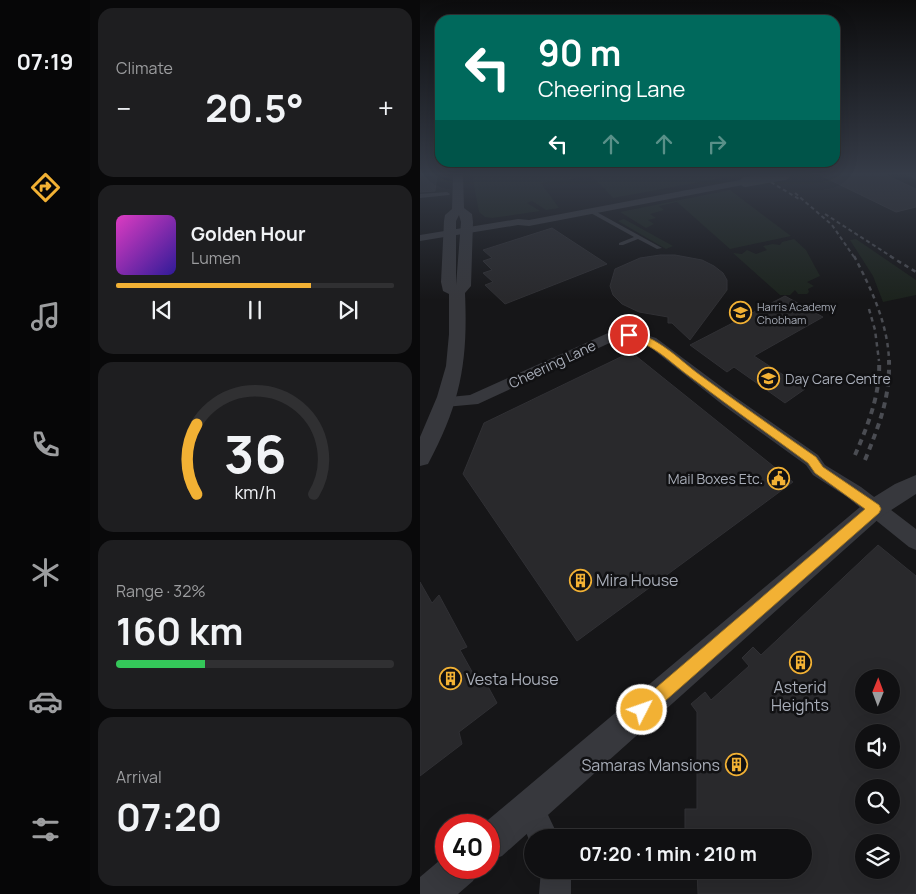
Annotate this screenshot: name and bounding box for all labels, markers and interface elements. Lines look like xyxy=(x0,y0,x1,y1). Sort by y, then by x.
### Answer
text: 90 m xyxy=(538,29,621,77)
icon: left xyxy=(455,35,520,100)
text: 07:19 xyxy=(16,47,74,77)
text: Climate xyxy=(116,57,173,79)
text: Cheering Lane xyxy=(538,74,685,104)
text: 20.5° xyxy=(205,81,304,133)
text: − xyxy=(116,89,131,127)
text: + xyxy=(378,89,394,127)
icon: left xyxy=(544,130,572,158)
icon: ahead xyxy=(597,130,625,158)
icon: ahead xyxy=(650,130,678,158)
icon: right xyxy=(703,130,731,158)
icon: directions xyxy=(28,170,63,205)
text: Golden Hour xyxy=(191,221,305,247)
text: Lumen xyxy=(191,247,241,269)
icon: previous xyxy=(148,296,176,324)
icon: pause xyxy=(241,296,269,324)
icon: next xyxy=(334,296,362,324)
icon: music xyxy=(28,299,63,334)
place label: Harris Academy Chobham xyxy=(757,299,836,327)
school or university icon: Harris Academy Chobham xyxy=(729,300,753,324)
pin xyxy=(608,314,650,356)
icon: arrive xyxy=(615,321,643,349)
street label: Cheering Lane xyxy=(505,336,599,392)
school or university icon: Day Care Centre xyxy=(757,366,781,390)
place label: Day Care Centre xyxy=(785,369,891,388)
text: 36 xyxy=(224,418,286,489)
icon: phone xyxy=(28,427,63,462)
public building icon: Mail Boxes Etc. xyxy=(767,466,791,490)
place label: Mail Boxes Etc. xyxy=(668,469,763,488)
text: km/h xyxy=(234,480,276,504)
icon: climate xyxy=(28,555,63,590)
building icon: Mira House xyxy=(568,568,592,592)
place label: Mira House xyxy=(596,569,678,591)
text: Range · 32% xyxy=(116,580,206,602)
text: 160 km xyxy=(116,604,243,656)
building icon: Asterid Heights xyxy=(788,651,812,675)
building icon: Vesta House xyxy=(438,667,462,691)
place label: Vesta House xyxy=(466,668,559,690)
north arrow xyxy=(855,669,900,714)
map controls xyxy=(855,669,900,879)
place label: Asterid Heights xyxy=(771,676,829,716)
position arrow xyxy=(615,683,667,735)
icon: car xyxy=(28,684,63,719)
button: sound xyxy=(855,724,900,769)
building icon: Samaras Mansions xyxy=(724,753,748,777)
place label: Samaras Mansions xyxy=(582,754,720,776)
text: Arrival xyxy=(116,766,162,788)
button: search xyxy=(855,779,900,824)
text: 07:20 xyxy=(116,790,222,842)
icon: filters xyxy=(28,812,63,847)
speed limit sign: 40 xyxy=(435,814,500,879)
button: layers xyxy=(855,834,900,879)
text: 07:20 · 1 min · 210 m xyxy=(579,841,757,867)

